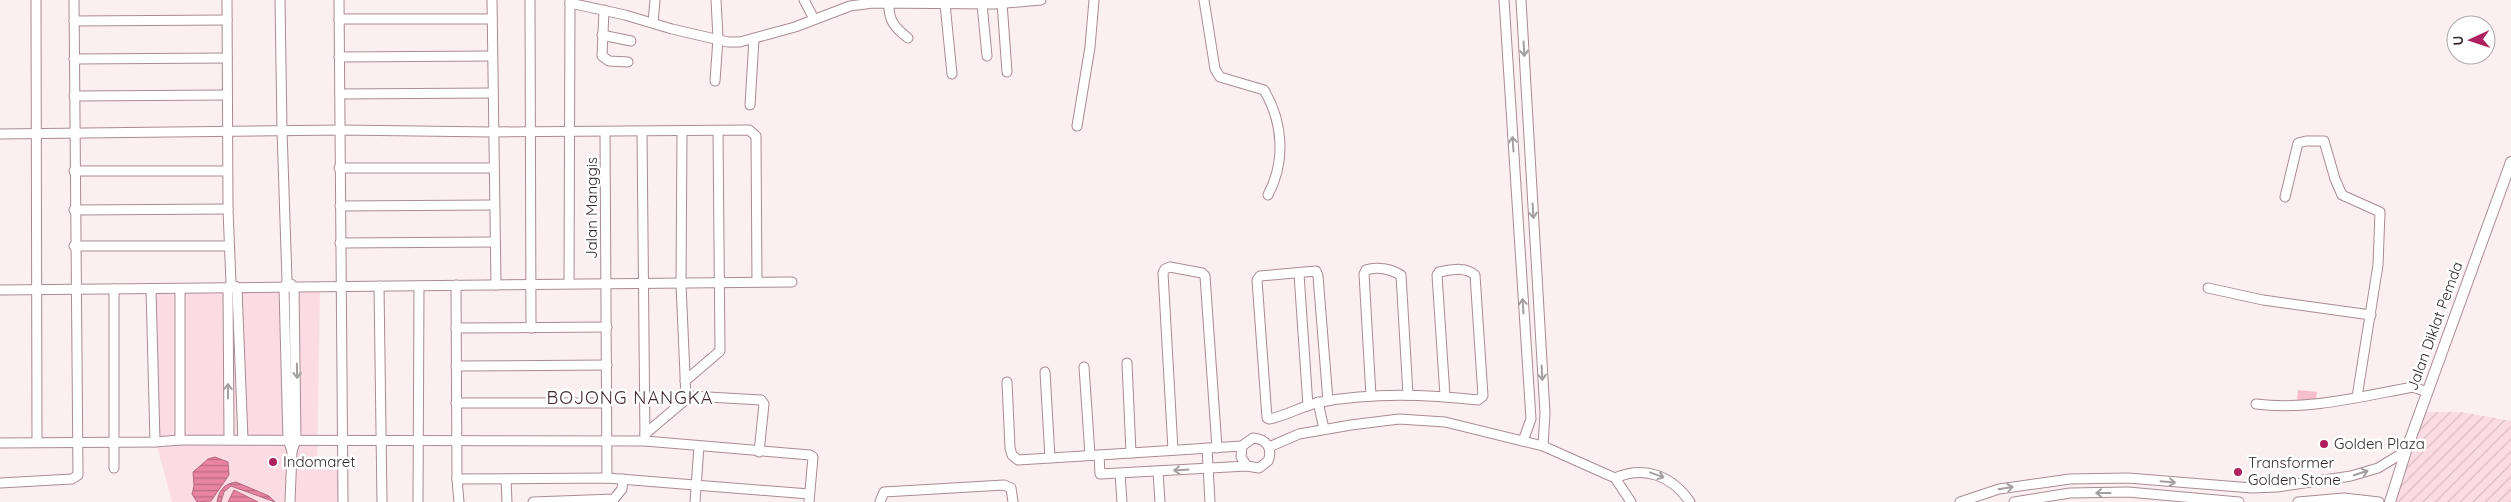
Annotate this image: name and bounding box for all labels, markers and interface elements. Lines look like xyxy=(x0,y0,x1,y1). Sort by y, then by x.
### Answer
north arrow xyxy=(2446,15,2496,65)
text: U xyxy=(2449,35,2467,46)
one-way arrow xyxy=(1519,40,1528,56)
one-way arrow xyxy=(1508,136,1517,152)
street label: Jalan Manggis xyxy=(582,157,601,259)
one-way arrow xyxy=(1529,203,1538,219)
street label: Jalan Diklat Pemda xyxy=(2402,259,2467,393)
one-way arrow xyxy=(1519,298,1528,314)
one-way arrow xyxy=(292,362,302,379)
one-way arrow xyxy=(1538,365,1547,381)
one-way arrow xyxy=(224,384,233,400)
district label: BOJONG NANGKA xyxy=(546,386,714,409)
place label: Golden Plaza xyxy=(2334,434,2425,453)
marker: Golden Plaza xyxy=(2318,438,2330,450)
place label: Indomaret xyxy=(283,452,355,471)
place label: Transformer Golden Stone xyxy=(2248,453,2341,489)
marker: Indomaret xyxy=(267,456,279,468)
one-way arrow xyxy=(1173,465,1189,475)
marker: Transformer Golden Stone xyxy=(2232,466,2244,478)
one-way arrow xyxy=(2352,468,2368,478)
one-way arrow xyxy=(1649,471,1664,480)
one-way arrow xyxy=(2160,477,2176,487)
one-way arrow xyxy=(1998,483,2014,493)
one-way arrow xyxy=(2095,488,2112,498)

